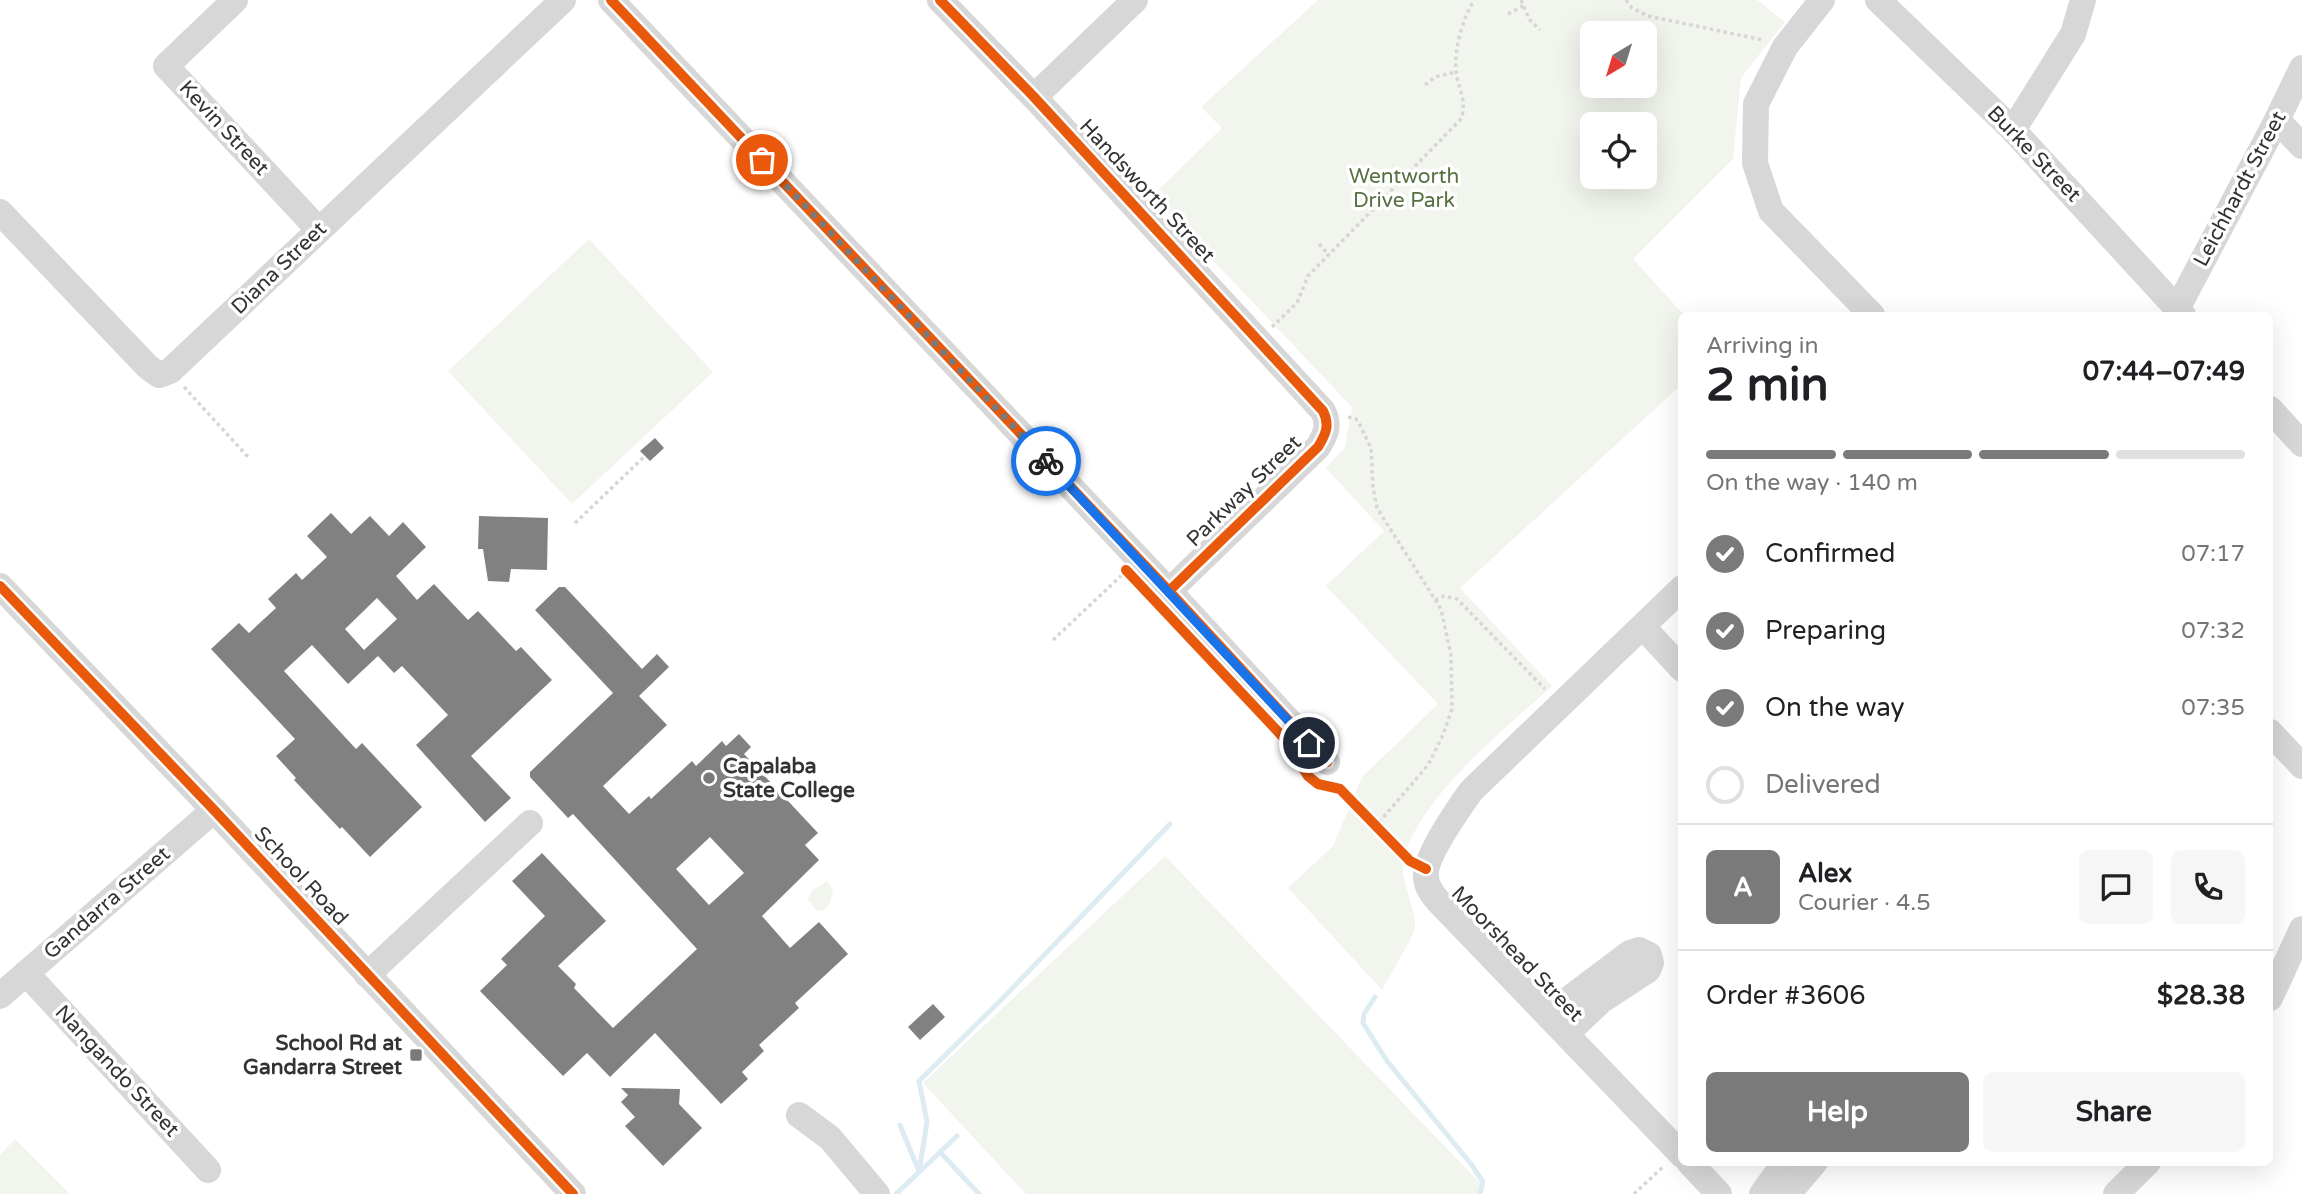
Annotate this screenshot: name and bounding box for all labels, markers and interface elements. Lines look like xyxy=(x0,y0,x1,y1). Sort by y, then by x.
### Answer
north arrow xyxy=(1580,21,1657,98)
map controls xyxy=(1580,21,1657,189)
street label: Kevin Street xyxy=(174,75,274,181)
street label: Burke Street xyxy=(1982,101,2086,207)
street label: Leichhardt Street xyxy=(2189,107,2291,271)
button: locate xyxy=(1580,112,1657,189)
street label: Handsworth Street xyxy=(1074,114,1220,268)
pin xyxy=(732,130,792,190)
icon: bag xyxy=(743,141,781,179)
park label: Wentworth Drive Park xyxy=(1349,164,1459,213)
street label: Diana Street xyxy=(226,216,332,320)
text: Arriving in xyxy=(1706,332,1819,360)
text: 07:44–07:49 xyxy=(2083,356,2245,387)
text: 2 min xyxy=(1706,358,1829,413)
courier xyxy=(1011,426,1081,496)
street label: Parkway Street xyxy=(1181,430,1307,552)
icon: bike xyxy=(1027,442,1065,480)
text: On the way · 140 m xyxy=(1706,469,1918,497)
icon: check xyxy=(1706,535,1744,573)
text: Confirmed xyxy=(1765,538,1895,569)
text: 07:17 xyxy=(2181,540,2245,568)
icon: check xyxy=(1706,612,1744,650)
text: Preparing xyxy=(1765,615,1886,646)
text: 07:32 xyxy=(2181,617,2245,645)
icon: check xyxy=(1706,689,1744,727)
text: On the way xyxy=(1765,692,1905,723)
text: 07:35 xyxy=(2181,694,2245,722)
pin xyxy=(1279,713,1339,773)
icon: home xyxy=(1290,724,1328,762)
place label: Capalaba State College xyxy=(723,754,855,803)
text: Delivered xyxy=(1765,769,1881,800)
marker: Capalaba State College xyxy=(701,770,717,786)
street label: School Road xyxy=(249,821,353,931)
street label: Gandarra Street xyxy=(39,841,175,965)
button: chat xyxy=(2079,850,2153,924)
button: phone xyxy=(2171,850,2245,924)
text: Alex xyxy=(1798,858,1852,889)
text: A xyxy=(1733,872,1753,903)
street label: Moorshead Street xyxy=(1446,881,1588,1027)
text: Courier · 4.5 xyxy=(1798,889,1931,917)
text: Order #3606 xyxy=(1706,980,1866,1011)
text: $28.38 xyxy=(2157,980,2245,1011)
street label: Nangando Street xyxy=(50,1000,184,1142)
place label: School Rd at Gandarra Street xyxy=(243,1031,402,1080)
marker: School Rd at Gandarra Street xyxy=(408,1047,424,1063)
button: Help xyxy=(1706,1072,1969,1152)
button: Share xyxy=(1983,1072,2245,1152)

